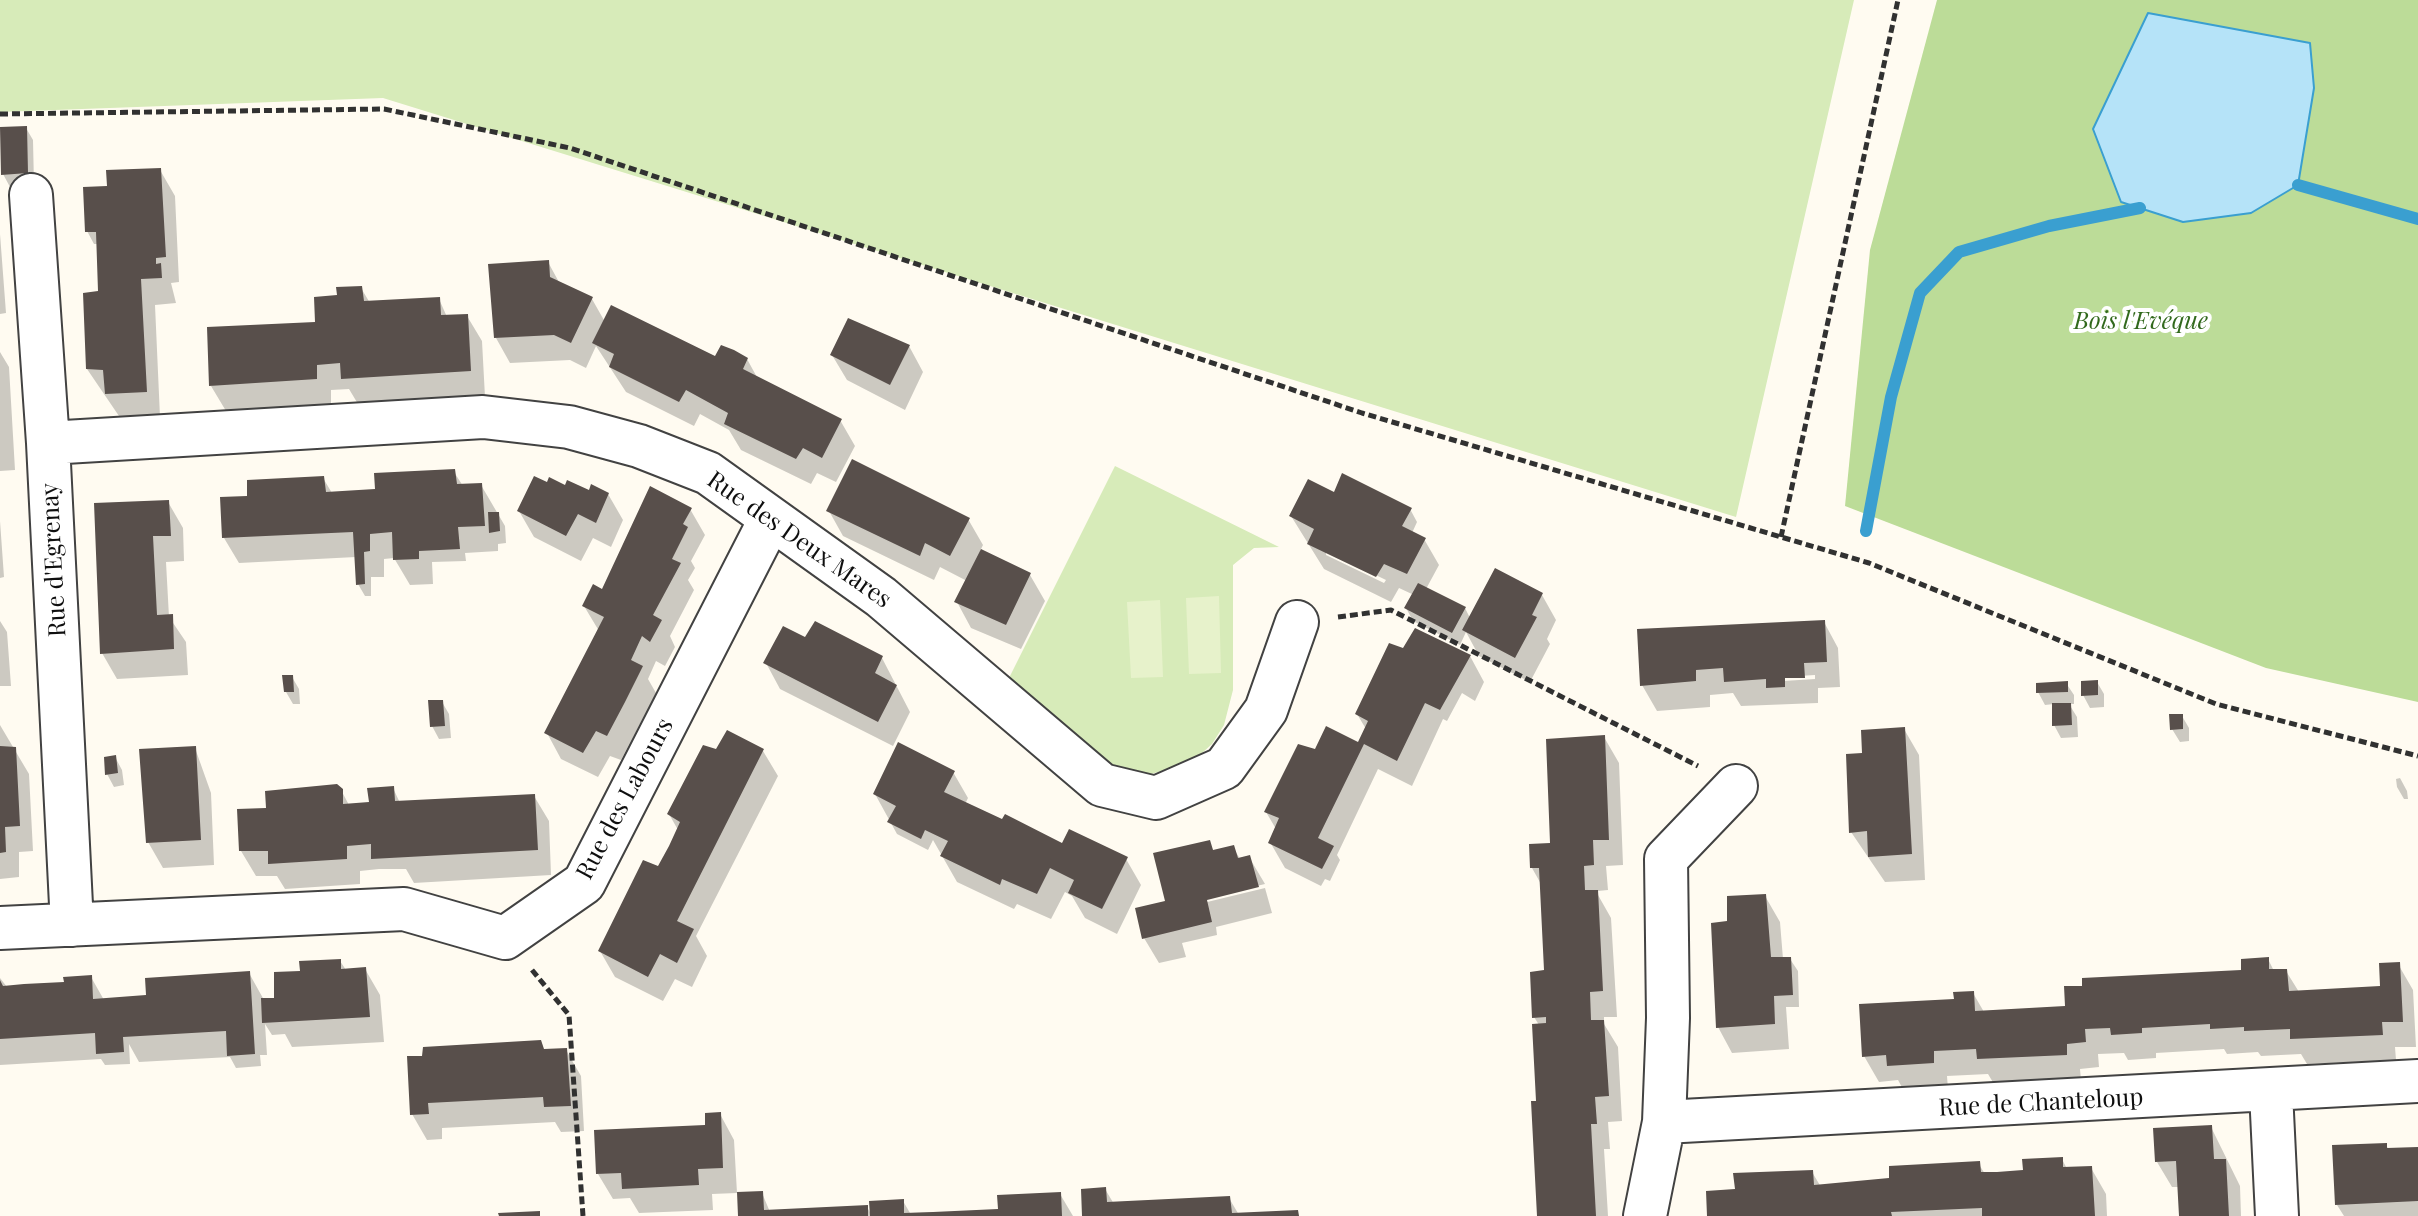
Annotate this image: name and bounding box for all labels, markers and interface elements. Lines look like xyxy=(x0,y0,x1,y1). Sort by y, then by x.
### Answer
park label: Bois l'Evéque xyxy=(2074,308,2208,336)
street label: Rue des Deux Mares xyxy=(701,466,897,614)
street label: Rue d'Egrenay xyxy=(36,482,72,638)
street label: Rue des Labours xyxy=(570,713,680,885)
street label: Rue de Chanteloup xyxy=(1938,1083,2144,1123)

